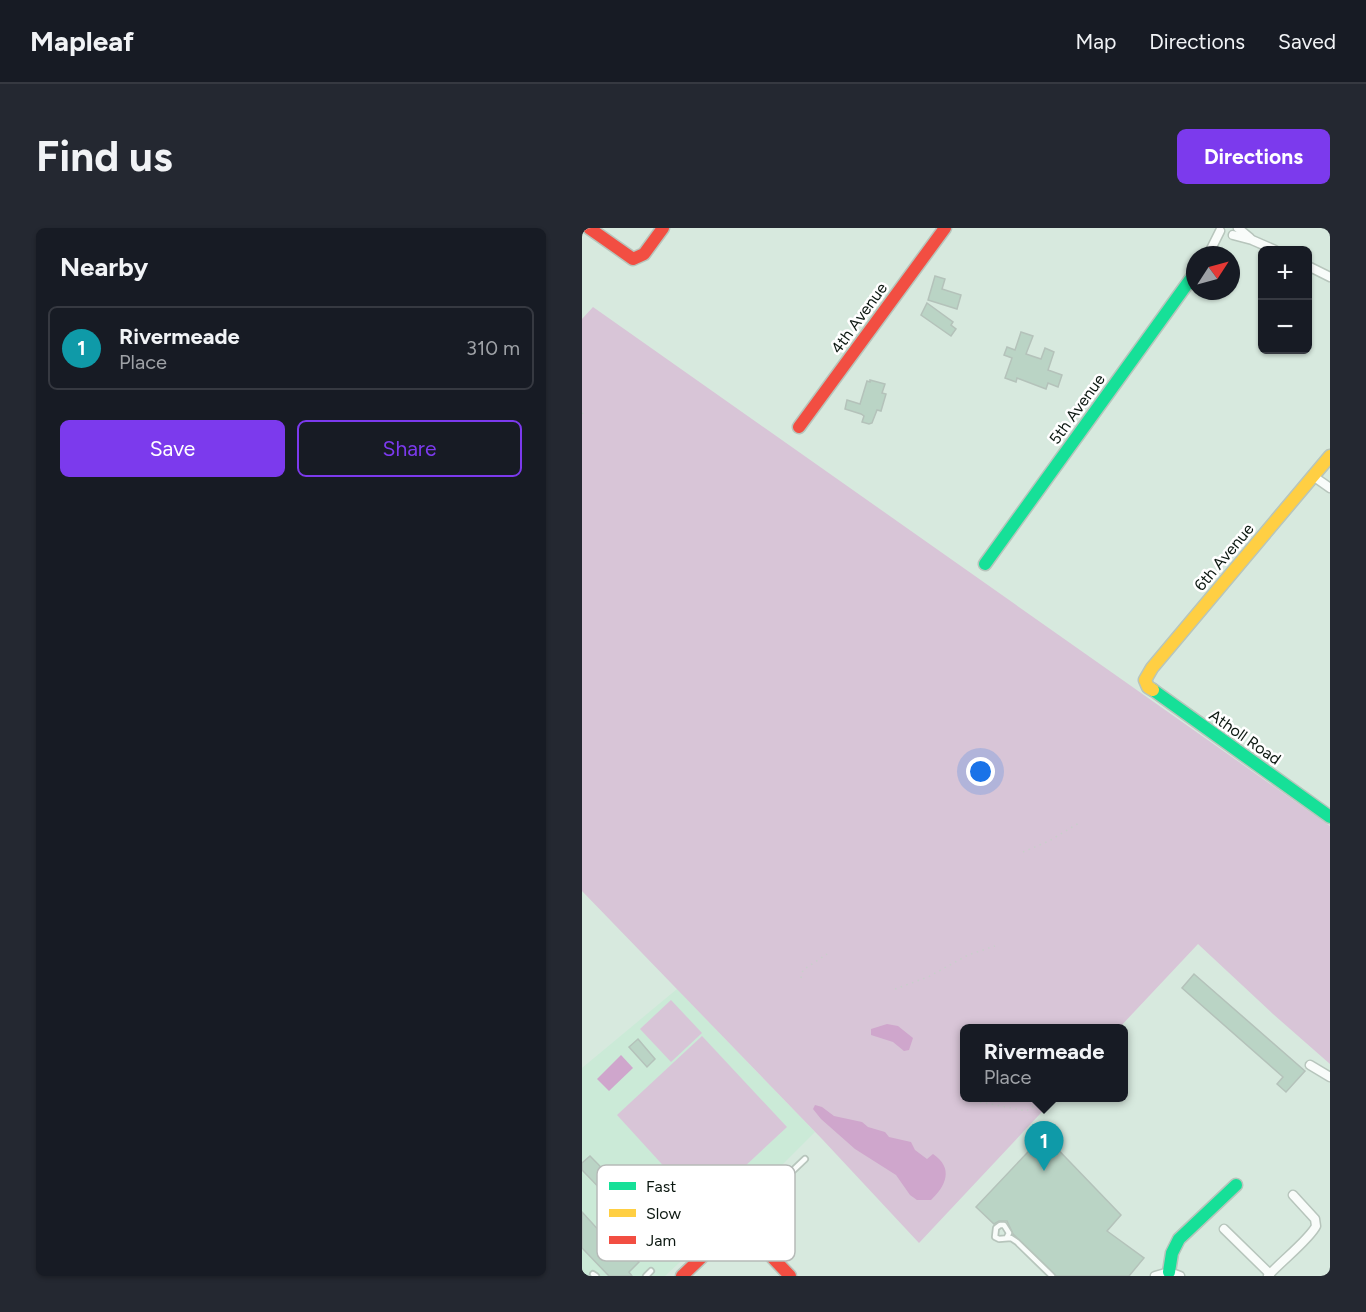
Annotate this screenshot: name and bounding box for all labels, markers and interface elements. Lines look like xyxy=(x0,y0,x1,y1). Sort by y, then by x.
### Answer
text: Mapleaf xyxy=(30,24,134,58)
text: Map xyxy=(1075,29,1116,54)
text: Directions xyxy=(1149,29,1245,54)
text: Saved xyxy=(1278,29,1336,54)
button: Directions xyxy=(1177,129,1330,184)
text: Find us xyxy=(36,131,173,182)
north arrow xyxy=(1186,246,1240,300)
map controls xyxy=(1258,246,1312,354)
button: + xyxy=(1258,246,1312,300)
text: Nearby xyxy=(60,251,148,283)
street label: 4th Avenue xyxy=(827,279,891,357)
button: − xyxy=(1258,300,1312,354)
text: Rivermeade xyxy=(119,323,240,350)
text: 1 xyxy=(77,336,86,360)
text: 310 m xyxy=(466,336,520,360)
text: Place xyxy=(119,350,167,374)
street label: 5th Avenue xyxy=(1045,370,1109,448)
button: Save xyxy=(60,420,285,477)
button: Share xyxy=(297,420,522,477)
street label: 6th Avenue xyxy=(1190,519,1258,595)
street label: Atholl Road xyxy=(1206,705,1284,769)
your location xyxy=(966,757,995,786)
popup xyxy=(960,1024,1128,1102)
text: Rivermeade xyxy=(984,1038,1104,1065)
text: Place xyxy=(984,1065,1032,1089)
pin: 1 xyxy=(1024,1122,1064,1171)
legend xyxy=(597,1165,795,1261)
text: Fast xyxy=(646,1177,676,1196)
text: Slow xyxy=(646,1204,681,1223)
text: Jam xyxy=(646,1231,676,1250)

